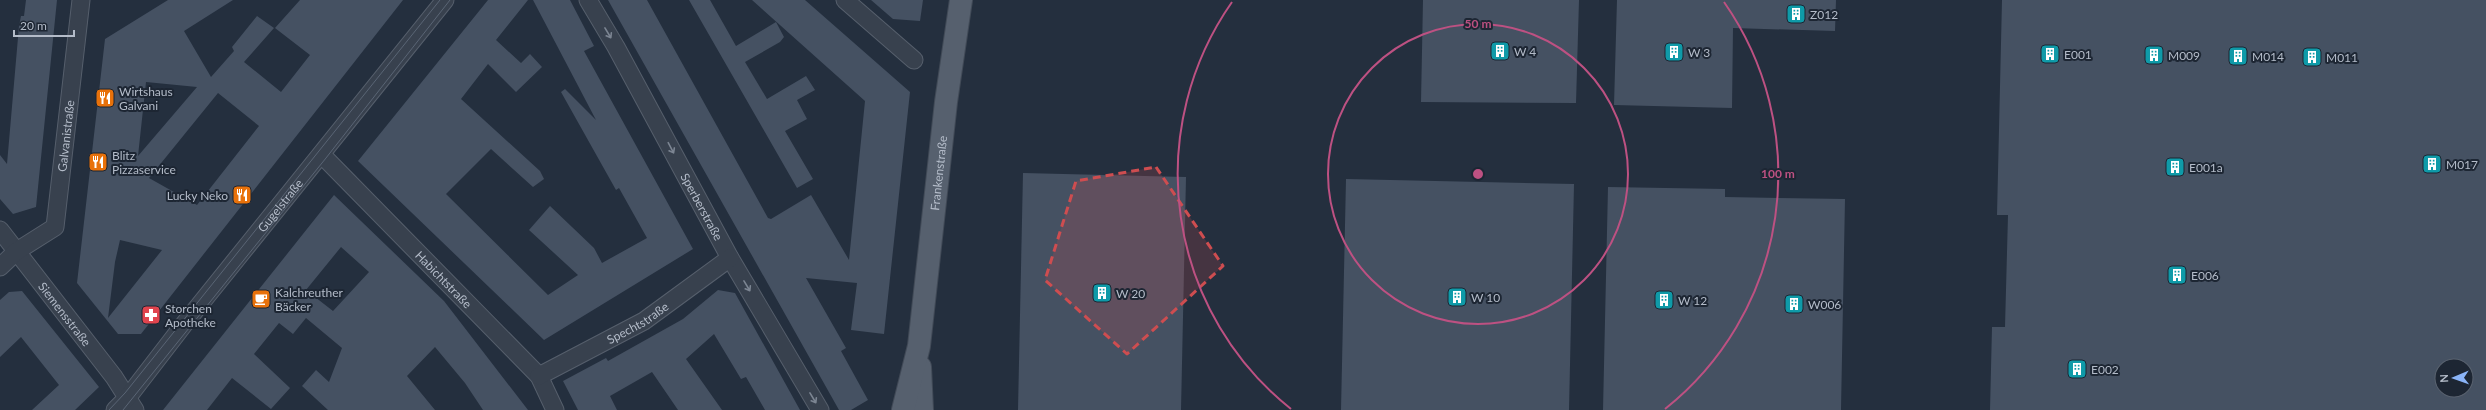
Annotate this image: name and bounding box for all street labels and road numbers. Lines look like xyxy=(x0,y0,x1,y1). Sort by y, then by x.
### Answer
street label: Galvanistraße xyxy=(54,99,77,173)
street label: Frankenstraße xyxy=(927,135,950,211)
street label: Sperberstraße xyxy=(678,170,726,243)
street label: Gugelstraße xyxy=(254,176,306,235)
street label: Habichtstraße xyxy=(413,247,475,311)
street label: Siemensstraße xyxy=(35,279,94,349)
street label: Spechtstraße xyxy=(604,298,671,347)

